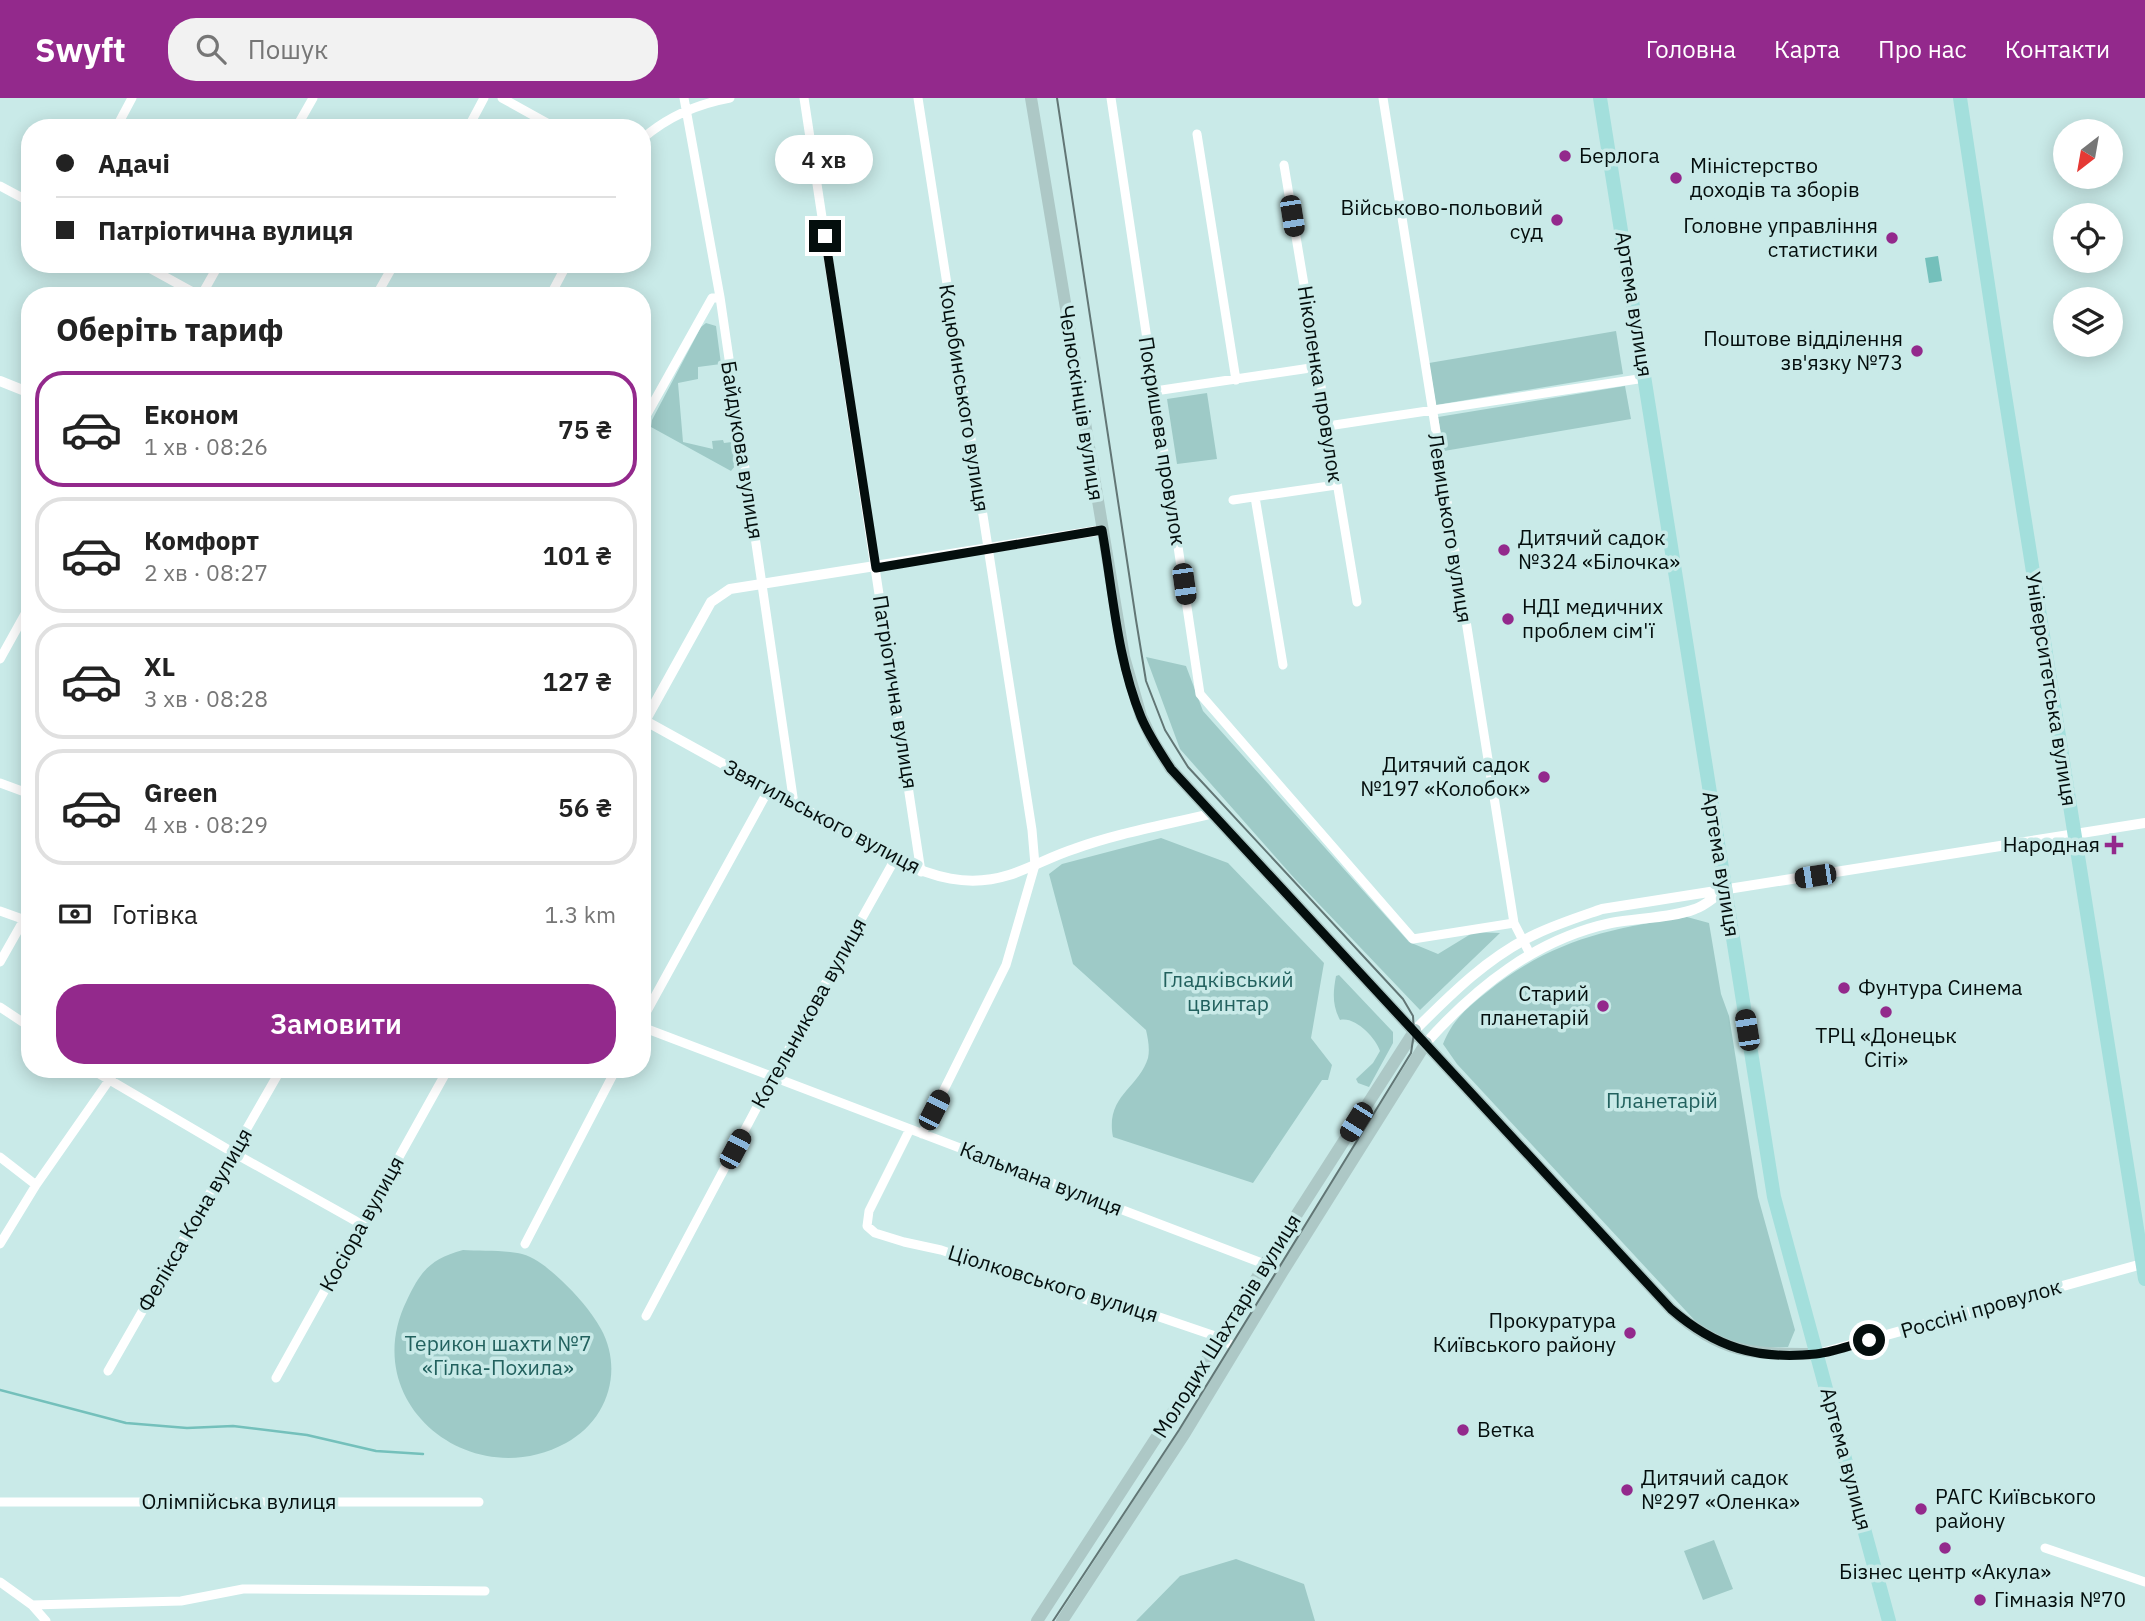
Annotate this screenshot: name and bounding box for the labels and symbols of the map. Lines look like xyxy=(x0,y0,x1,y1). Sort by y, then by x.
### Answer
north arrow xyxy=(2053,119,2123,189)
callout: 4 хв xyxy=(776,135,874,184)
place label: Берлога xyxy=(1579,141,1660,169)
marker: Берлога xyxy=(1557,148,1573,164)
place label: Міністерство доходів та зборів xyxy=(1690,151,1860,203)
marker: Міністерство доходів та зборів xyxy=(1668,170,1684,186)
place label: Військово-польовий суд xyxy=(1340,193,1543,245)
car xyxy=(1279,194,1306,238)
place label: Головне управління статистики xyxy=(1683,211,1878,263)
marker: Військово-польовий суд xyxy=(1549,212,1565,228)
route end xyxy=(809,220,841,252)
street label: Артема вулиця xyxy=(1610,229,1660,379)
marker: Головне управління статистики xyxy=(1884,230,1900,246)
street label: Коцюбинського вулиця xyxy=(933,282,997,514)
street label: Ніколенка провулок xyxy=(1292,283,1350,484)
street label: Челюскінців вулиця xyxy=(1053,303,1111,502)
place label: Поштове відділення зв'язку №73 xyxy=(1703,324,1903,376)
street label: Покришева провулок xyxy=(1133,334,1193,547)
marker: Поштове відділення зв'язку №73 xyxy=(1909,343,1925,359)
street label: Байдукова вулиця xyxy=(715,359,771,541)
street label: Левицького вулиця xyxy=(1422,431,1480,625)
place label: Дитячий садок №324 «Білочка» xyxy=(1518,523,1680,575)
marker: Дитячий садок №324 «Білочка» xyxy=(1496,542,1512,558)
car xyxy=(1171,562,1198,606)
street label: Університетська вулиця xyxy=(2020,570,2084,808)
place label: НДІ медичних проблем сім'ї xyxy=(1522,592,1663,644)
street label: Патріотична вулиця xyxy=(867,593,925,791)
marker: НДІ медичних проблем сім'ї xyxy=(1500,611,1516,627)
place label: Дитячий садок №197 «Колобок» xyxy=(1360,750,1530,802)
street label: Звягильського вулиця xyxy=(719,752,926,880)
marker: Дитячий садок №197 «Колобок» xyxy=(1536,769,1552,785)
street label: Артема вулиця xyxy=(1697,789,1747,939)
place label: Народная xyxy=(2003,830,2100,858)
marker: Народная xyxy=(2106,837,2122,853)
car xyxy=(1793,862,1838,890)
street label: Котельникова вулиця xyxy=(744,912,872,1113)
park label: Гладківський цвинтар xyxy=(1162,965,1294,1017)
place label: Фунтура Синема xyxy=(1858,973,2023,1001)
place label: Старий планетарій xyxy=(1480,979,1589,1031)
marker: Фунтура Синема xyxy=(1836,980,1852,996)
marker: Старий планетарій xyxy=(1595,998,1611,1014)
marker: ТРЦ «Донецьк Сіті» xyxy=(1878,1004,1894,1020)
car xyxy=(1734,1008,1761,1052)
place label: ТРЦ «Донецьк Сіті» xyxy=(1815,1021,1957,1073)
park label: Планетарій xyxy=(1606,1086,1718,1114)
car xyxy=(916,1087,953,1133)
car xyxy=(1336,1099,1377,1145)
street label: Фелікса Кона вулиця xyxy=(130,1123,258,1316)
car xyxy=(716,1126,755,1172)
street label: Кальмана вулиця xyxy=(956,1134,1127,1222)
street label: Косіора вулиця xyxy=(312,1151,410,1296)
street label: Молодих Шахтарів вулиця xyxy=(1146,1208,1307,1443)
street label: Ціолковського вулиця xyxy=(945,1238,1162,1328)
street label: Россіні провулок xyxy=(1897,1272,2064,1344)
place label: Прокуратура Київського району xyxy=(1433,1306,1617,1358)
route start xyxy=(1853,1324,1885,1356)
marker: Прокуратура Київського району xyxy=(1622,1325,1638,1341)
park label: Терикон шахти №7 «Гілка-Похила» xyxy=(404,1329,592,1381)
street label: Артема вулиця xyxy=(1814,1384,1880,1533)
place label: Ветка xyxy=(1477,1415,1534,1443)
marker: Ветка xyxy=(1455,1422,1471,1438)
place label: Дитячий садок №297 «Оленка» xyxy=(1641,1463,1800,1515)
marker: Дитячий садок №297 «Оленка» xyxy=(1619,1482,1635,1498)
place label: РАГС Київського району xyxy=(1935,1482,2096,1534)
street label: Олімпійська вулиця xyxy=(142,1487,336,1515)
marker: РАГС Київського району xyxy=(1913,1501,1929,1517)
marker: Бізнес центр «Акула» xyxy=(1937,1540,1953,1556)
place label: Бізнес центр «Акула» xyxy=(1839,1557,2051,1585)
place label: Гімназія №70 xyxy=(1994,1585,2126,1613)
marker: Гімназія №70 xyxy=(1972,1592,1988,1608)

